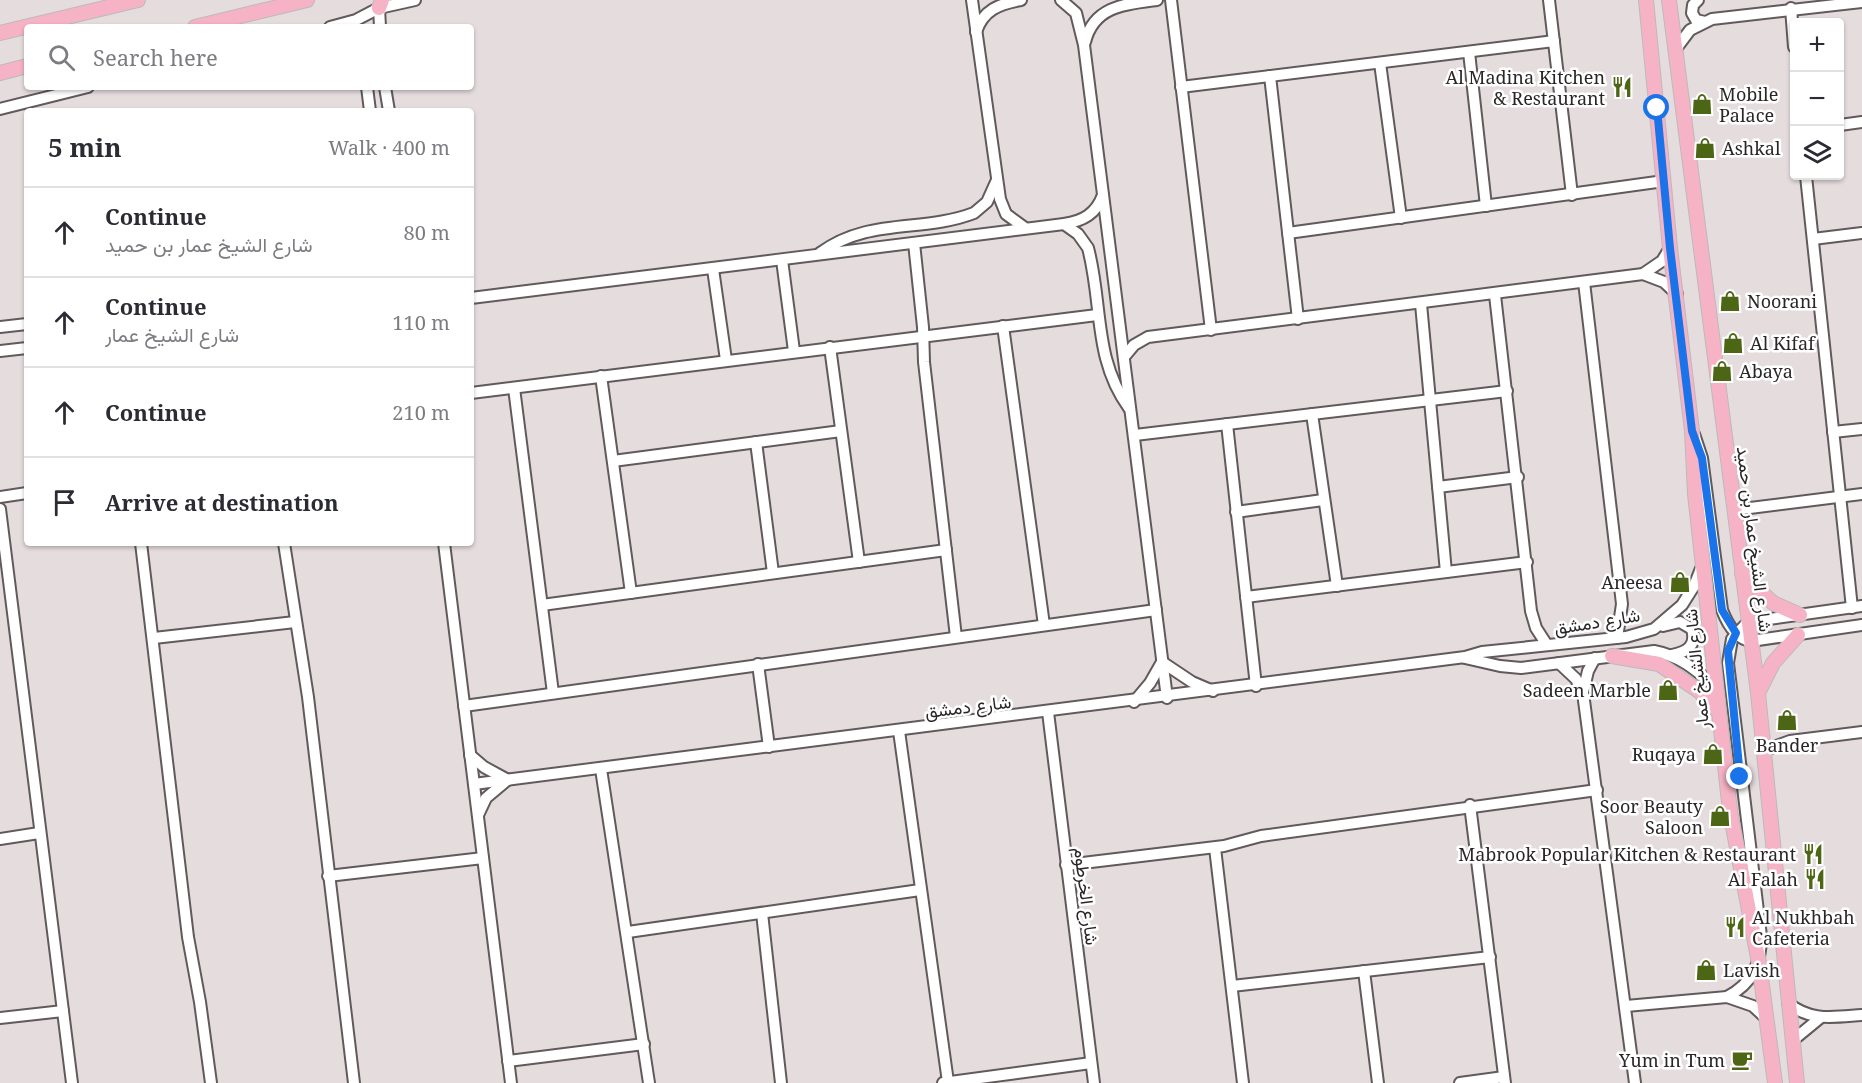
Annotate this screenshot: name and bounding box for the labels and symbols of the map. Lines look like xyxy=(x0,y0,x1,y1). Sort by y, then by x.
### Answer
place label: Al Madina Kitchen & Restaurant xyxy=(1446,65,1605,110)
restaurant icon: Al Madina Kitchen & Restaurant xyxy=(1610,75,1634,99)
place label: Mobile Palace xyxy=(1719,82,1778,127)
shop icon: Mobile Palace xyxy=(1690,92,1714,116)
route start xyxy=(1643,94,1669,120)
shop icon: Ashkal xyxy=(1693,136,1717,160)
place label: Ashkal xyxy=(1722,136,1781,160)
shop icon: Noorani xyxy=(1718,289,1742,313)
place label: Noorani xyxy=(1747,289,1817,313)
shop icon: Al Kifaf xyxy=(1721,331,1745,355)
place label: Al Kifaf xyxy=(1750,331,1816,355)
shop icon: Abaya xyxy=(1710,359,1734,383)
place label: Abaya xyxy=(1739,359,1793,383)
street label: شارع الشيخ عمار بن حميد xyxy=(1731,445,1778,633)
place label: Aneesa xyxy=(1601,570,1663,594)
shop icon: Aneesa xyxy=(1668,570,1692,594)
street label: شارع دمشق xyxy=(1552,602,1642,641)
street label: شارع الشيخ عمار xyxy=(1678,608,1715,731)
place label: Sadeen Marble xyxy=(1523,678,1651,702)
shop icon: Sadeen Marble xyxy=(1656,678,1680,702)
street label: شارع دمشق xyxy=(924,689,1013,724)
shop icon: Bander xyxy=(1775,708,1799,732)
place label: Bander xyxy=(1756,733,1819,757)
place label: Ruqaya xyxy=(1632,742,1696,766)
shop icon: Ruqaya xyxy=(1701,742,1725,766)
route end xyxy=(1726,763,1752,789)
place label: Soor Beauty Saloon xyxy=(1600,794,1704,839)
shop icon: Soor Beauty Saloon xyxy=(1708,804,1732,828)
place label: Mabrook Popular Kitchen & Restaurant xyxy=(1458,842,1796,866)
restaurant icon: Mabrook Popular Kitchen & Restaurant xyxy=(1801,842,1825,866)
street label: شارع الخرطوم xyxy=(1068,846,1105,946)
place label: Al Falah xyxy=(1728,867,1798,891)
restaurant icon: Al Falah xyxy=(1803,867,1827,891)
place label: Al Nukhbah Cafeteria xyxy=(1752,905,1855,950)
restaurant icon: Al Nukhbah Cafeteria xyxy=(1723,915,1747,939)
shop icon: Lavish xyxy=(1694,958,1718,982)
place label: Lavish xyxy=(1723,958,1780,982)
place label: Yum in Tum xyxy=(1618,1048,1725,1072)
cafe icon: Yum in Tum xyxy=(1730,1048,1754,1072)

